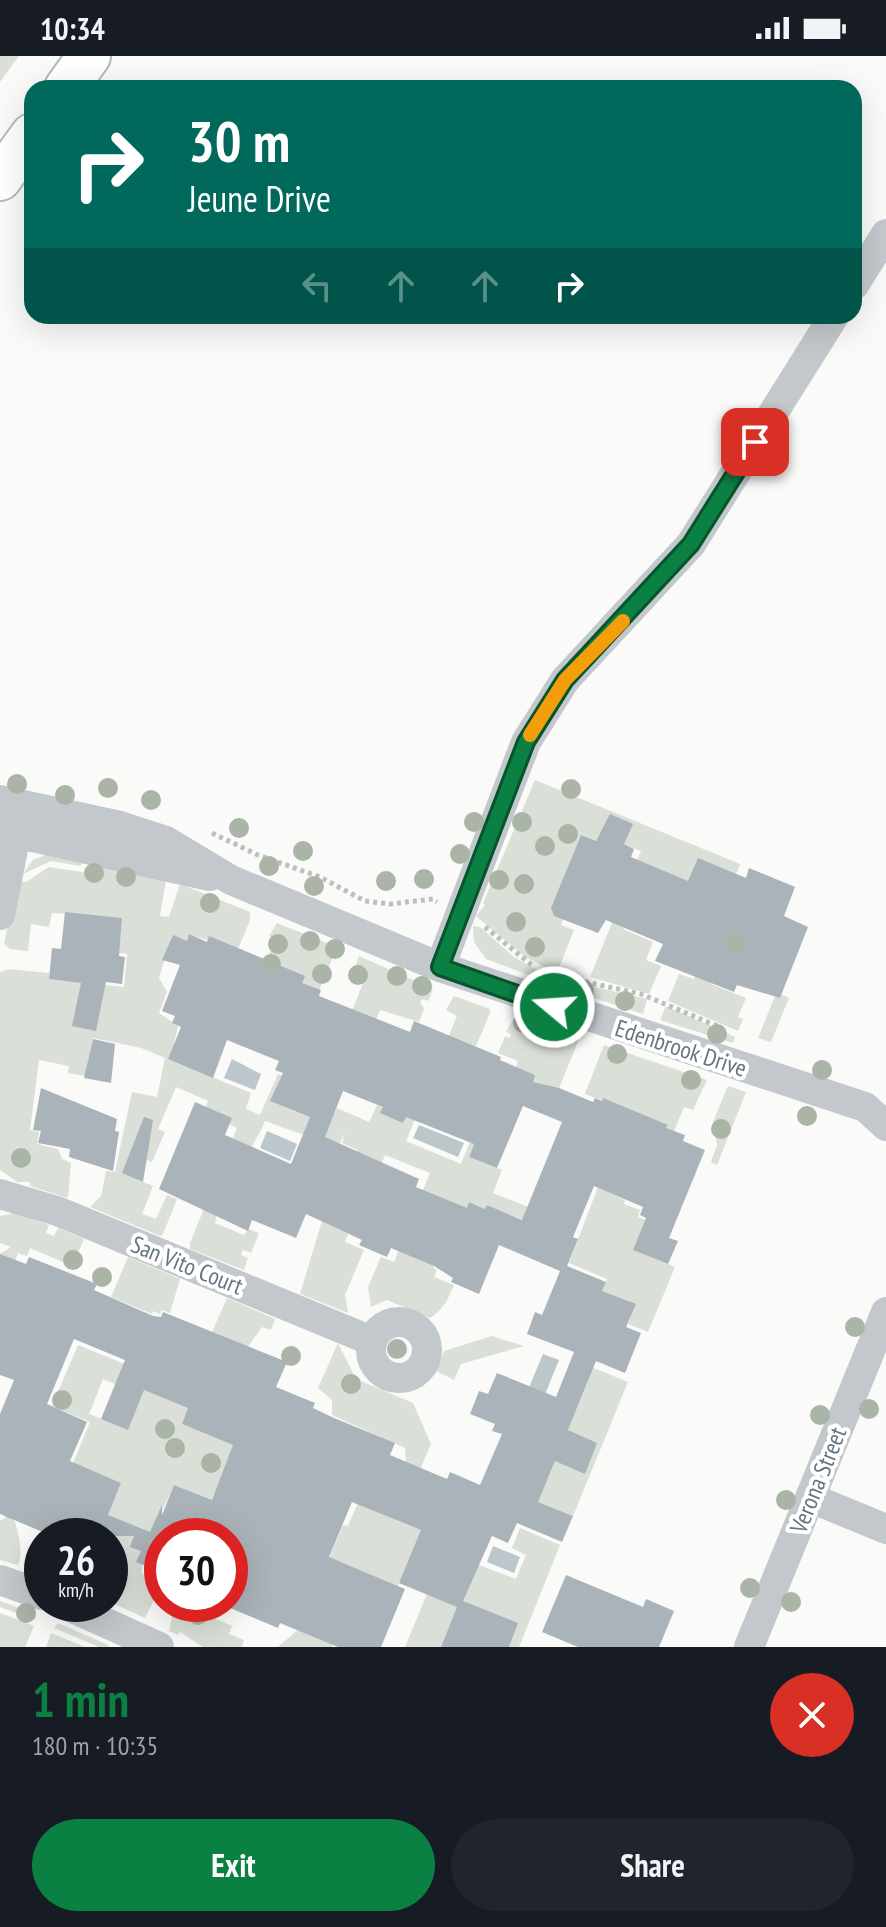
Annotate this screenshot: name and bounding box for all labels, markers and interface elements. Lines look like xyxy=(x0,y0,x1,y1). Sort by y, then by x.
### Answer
text: 10:34 xyxy=(40,9,105,48)
text: 30 m xyxy=(188,105,290,177)
icon: right xyxy=(56,112,160,216)
text: Jeune Drive xyxy=(188,175,331,222)
icon: left xyxy=(295,264,339,308)
icon: ahead xyxy=(379,264,423,308)
icon: ahead xyxy=(463,264,507,308)
icon: right xyxy=(547,264,591,308)
pin xyxy=(721,408,789,476)
icon: arrive xyxy=(733,420,777,464)
position arrow xyxy=(512,965,596,1049)
street label: Edenbrook Drive xyxy=(611,1012,751,1084)
street label: San Vito Court xyxy=(127,1229,248,1302)
street label: Verona Street xyxy=(782,1422,853,1539)
speed limit sign: 30 xyxy=(144,1518,248,1622)
text: 26 xyxy=(57,1534,95,1586)
text: km/h xyxy=(58,1577,94,1603)
text: 1 min xyxy=(32,1668,129,1730)
button: close xyxy=(770,1673,854,1757)
text: 180 m · 10:35 xyxy=(32,1729,158,1762)
button: Exit xyxy=(32,1819,435,1911)
button: Share xyxy=(451,1819,854,1911)

